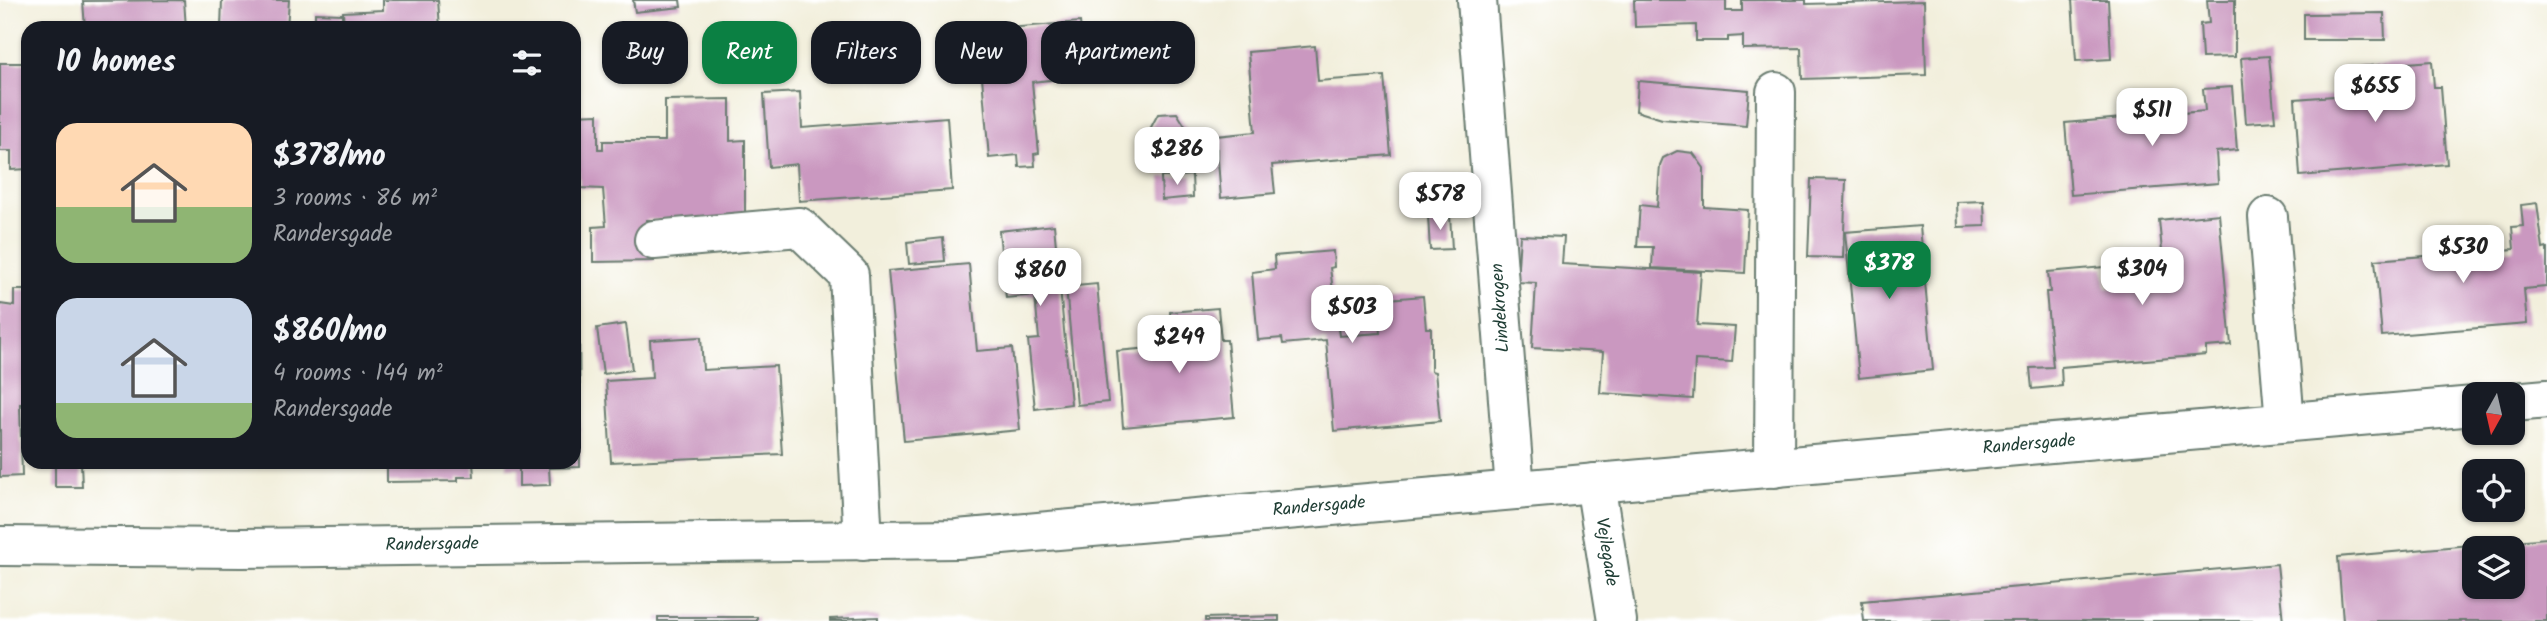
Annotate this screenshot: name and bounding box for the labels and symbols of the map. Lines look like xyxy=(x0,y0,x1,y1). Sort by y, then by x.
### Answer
pin: $655 xyxy=(2334,64,2416,124)
pin: $511 xyxy=(2111,88,2193,148)
pin: $286 xyxy=(1136,128,1218,187)
pin: $578 xyxy=(1399,173,1481,232)
pin: $530 xyxy=(2422,226,2504,285)
pin: $378 xyxy=(1848,242,1930,301)
pin: $304 xyxy=(2101,247,2183,307)
pin: $860 xyxy=(999,248,1081,308)
street label: Lindekrogen xyxy=(1483,262,1519,354)
pin: $503 xyxy=(1311,286,1393,345)
pin: $249 xyxy=(1138,316,1220,375)
north arrow xyxy=(2462,382,2525,444)
street label: Randersgade xyxy=(1981,426,2077,464)
street label: Randersgade xyxy=(1271,488,1367,526)
street label: Vejlegade xyxy=(1586,516,1626,588)
street label: Randersgade xyxy=(385,530,479,560)

